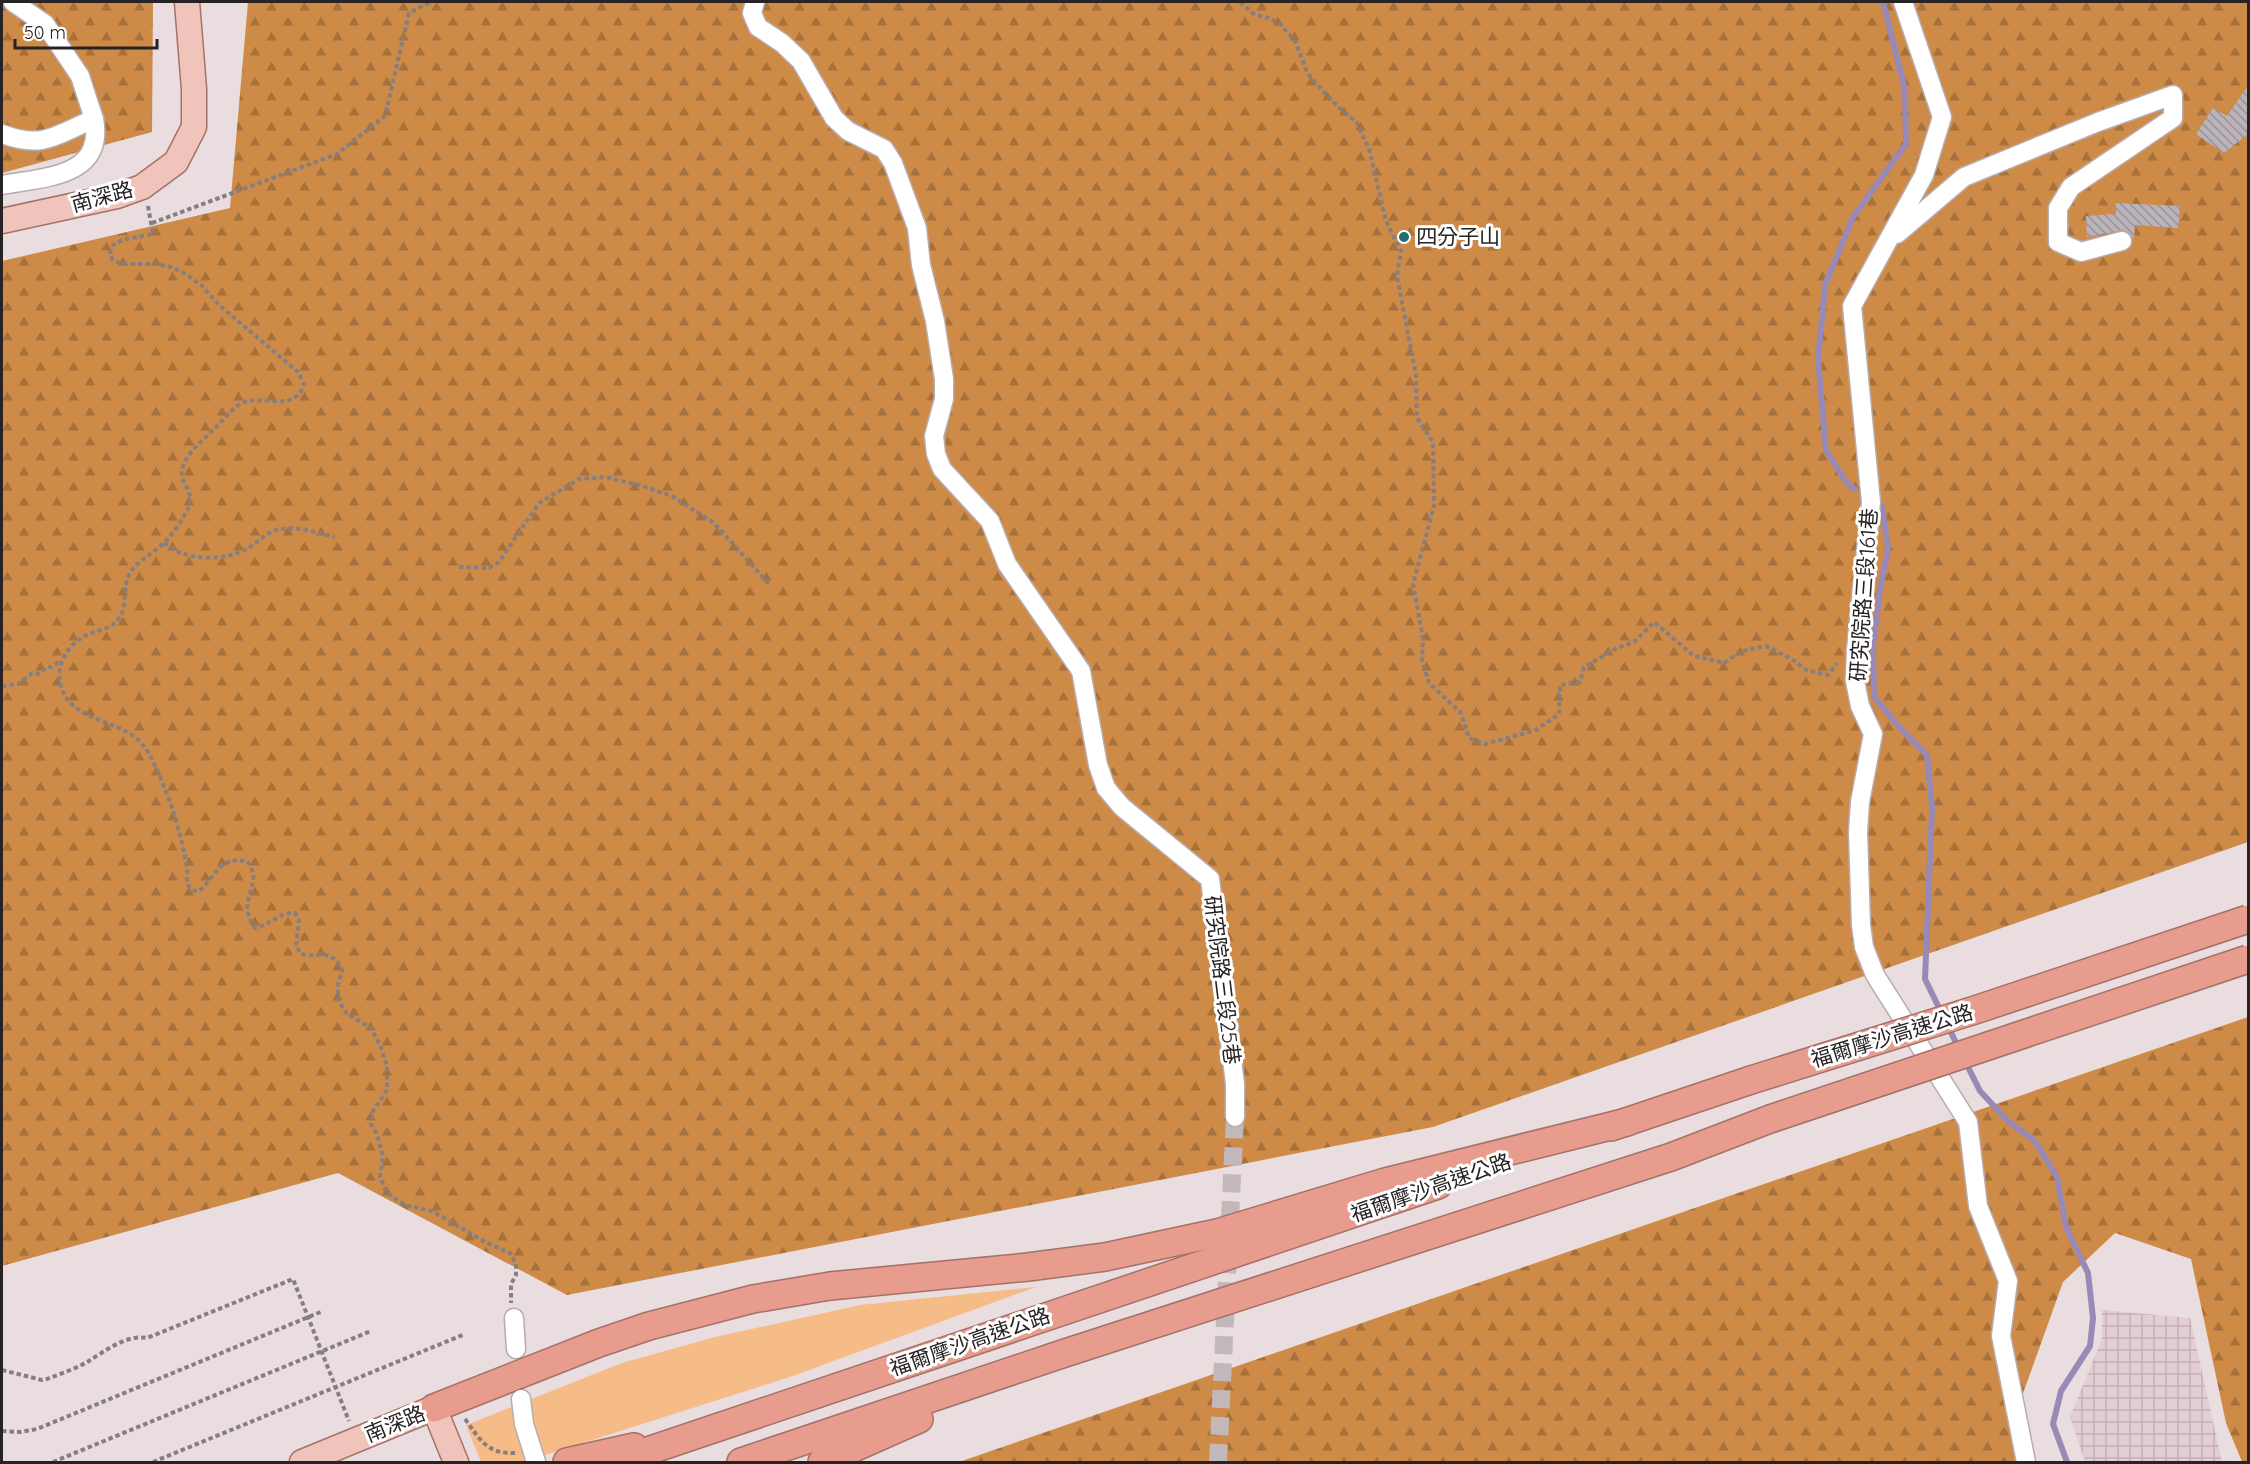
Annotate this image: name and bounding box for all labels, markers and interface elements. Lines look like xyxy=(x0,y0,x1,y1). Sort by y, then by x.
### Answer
scale bar xyxy=(15,12,158,50)
text: 50 m xyxy=(24,21,66,44)
street label: 南深路 xyxy=(68,175,136,217)
place label: 四分子山 xyxy=(1416,223,1500,249)
marker: 四分子山 xyxy=(1397,230,1411,244)
street label: 研究院路三段161巷 xyxy=(1844,507,1882,682)
street label: 研究院路三段25巷 xyxy=(1200,894,1246,1066)
street label: 福爾摩沙高速公路 xyxy=(1808,998,1976,1072)
street label: 福爾摩沙高速公路 xyxy=(1347,1147,1514,1227)
street label: 福爾摩沙高速公路 xyxy=(886,1301,1053,1381)
street label: 南深路 xyxy=(361,1399,429,1447)

